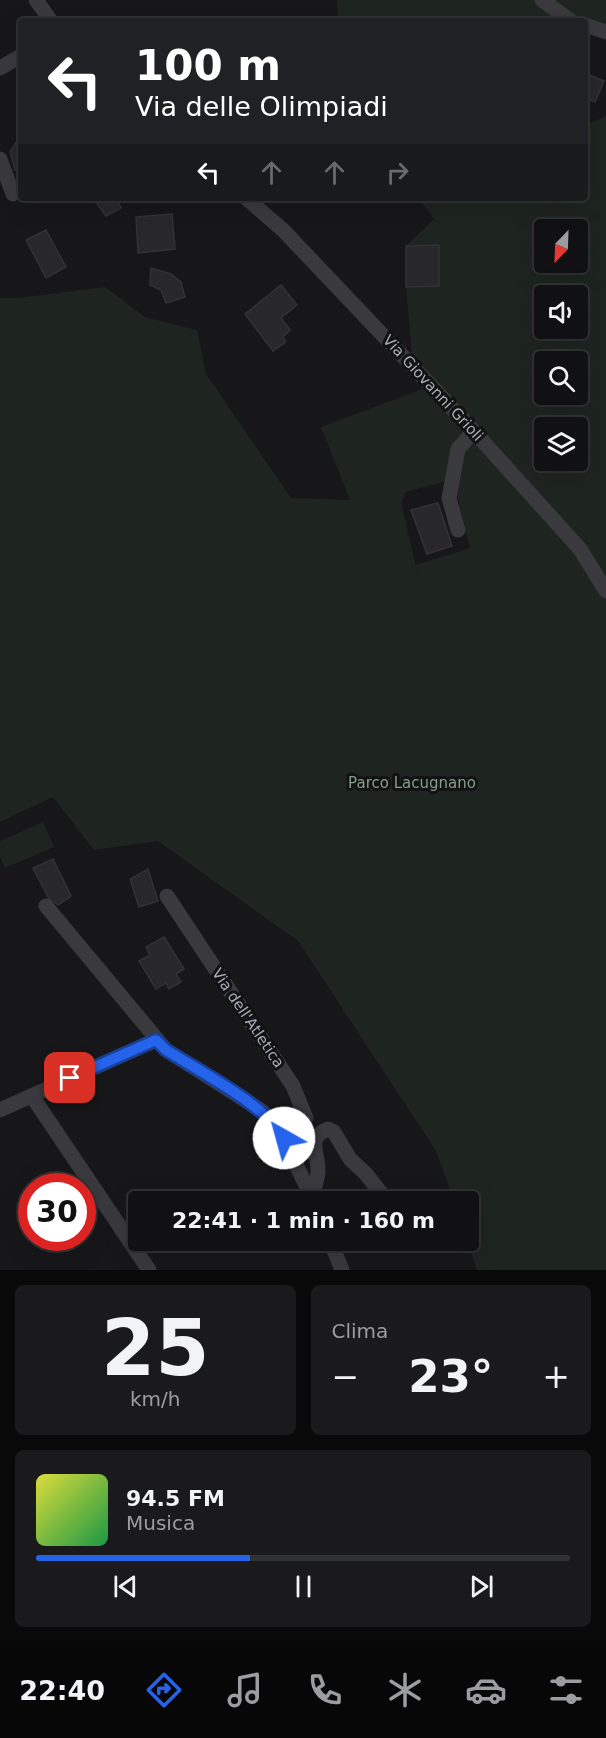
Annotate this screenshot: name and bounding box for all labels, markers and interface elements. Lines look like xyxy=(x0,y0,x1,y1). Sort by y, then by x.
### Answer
text: 100 m xyxy=(135,41,281,90)
icon: left xyxy=(36,42,114,120)
text: Via delle Olimpiadi xyxy=(135,91,388,122)
icon: left xyxy=(192,156,225,189)
icon: ahead xyxy=(255,156,288,189)
icon: ahead xyxy=(318,156,351,189)
icon: right xyxy=(381,156,414,189)
north arrow xyxy=(534,219,588,273)
map controls xyxy=(534,219,588,471)
button: sound xyxy=(534,285,588,339)
street label: Via Giovanni Grioli xyxy=(379,331,487,445)
button: search xyxy=(534,351,588,405)
button: layers xyxy=(534,417,588,471)
park label: Parco Lacugnano xyxy=(348,774,476,792)
street label: Via dell'Atletica xyxy=(208,965,288,1071)
pin xyxy=(44,1052,95,1103)
icon: arrive xyxy=(53,1061,86,1094)
position arrow xyxy=(252,1106,316,1170)
speed limit sign: 30 xyxy=(18,1173,96,1251)
text: 22:41 · 1 min · 160 m xyxy=(172,1208,435,1233)
text: 25 xyxy=(101,1303,210,1393)
text: Clima xyxy=(332,1319,388,1343)
text: 23° xyxy=(408,1350,493,1403)
text: − xyxy=(332,1357,359,1396)
text: + xyxy=(542,1357,570,1396)
text: km/h xyxy=(130,1387,180,1411)
text: 94.5 FM xyxy=(126,1486,225,1511)
text: Musica xyxy=(126,1511,195,1535)
icon: previous xyxy=(109,1570,142,1603)
icon: pause xyxy=(287,1570,320,1603)
icon: next xyxy=(465,1570,498,1603)
icon: directions xyxy=(143,1669,185,1711)
icon: music xyxy=(224,1669,266,1711)
icon: phone xyxy=(304,1669,346,1711)
icon: climate xyxy=(384,1669,426,1711)
icon: car xyxy=(465,1669,507,1711)
icon: filters xyxy=(545,1669,587,1711)
text: 22:40 xyxy=(19,1675,105,1706)

